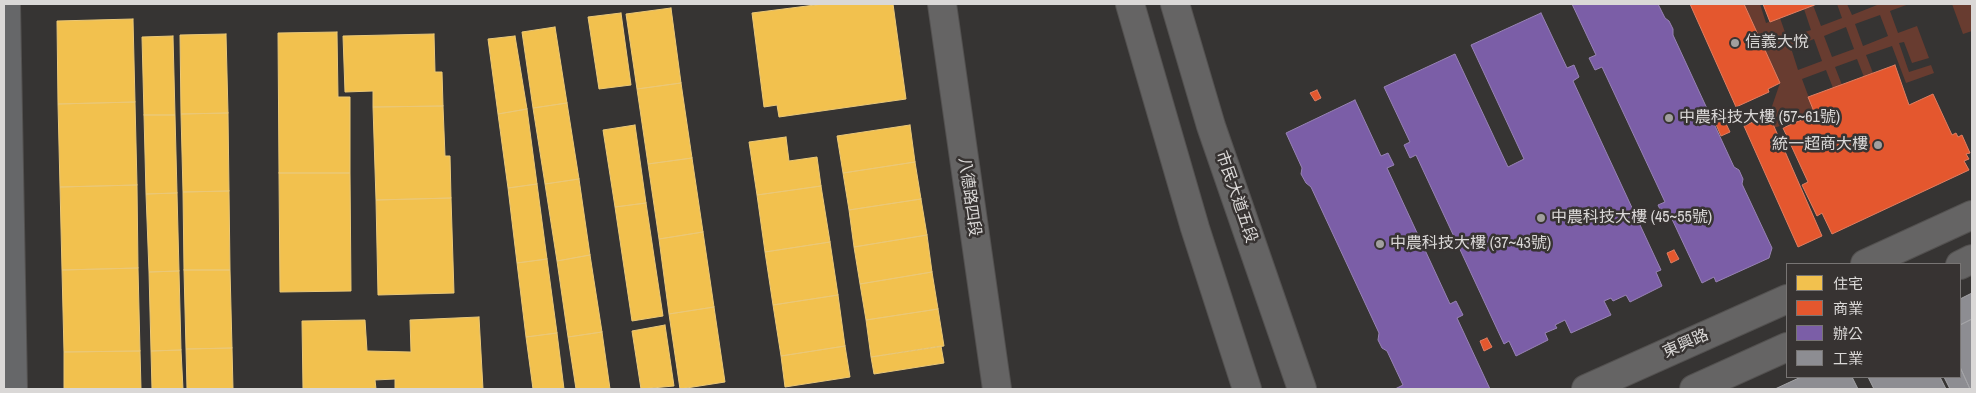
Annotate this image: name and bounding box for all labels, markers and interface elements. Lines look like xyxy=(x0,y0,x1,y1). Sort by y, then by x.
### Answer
place label: 信義大悅 xyxy=(1745,33,1809,53)
marker: 信義大悅 xyxy=(1729,37,1741,49)
place label: 中農科技大樓 (57~61號) xyxy=(1679,108,1840,128)
marker: 中農科技大樓 (57~61號) xyxy=(1663,112,1675,124)
place label: 統一超商大樓 xyxy=(1772,135,1868,155)
marker: 統一超商大樓 xyxy=(1872,139,1884,151)
street label: 市民大道五段 xyxy=(1211,148,1261,246)
street label: 八德路四段 xyxy=(954,156,984,238)
place label: 中農科技大樓 (45~55號) xyxy=(1551,208,1712,228)
marker: 中農科技大樓 (45~55號) xyxy=(1535,212,1547,224)
place label: 中農科技大樓 (37~43號) xyxy=(1390,234,1551,254)
marker: 中農科技大樓 (37~43號) xyxy=(1374,238,1386,250)
legend xyxy=(1786,263,1961,378)
text: 住宅 xyxy=(1833,273,1863,294)
text: 商業 xyxy=(1833,298,1863,319)
text: 辦公 xyxy=(1833,323,1863,344)
street label: 東興路 xyxy=(1660,325,1712,363)
text: 工業 xyxy=(1833,348,1863,369)

